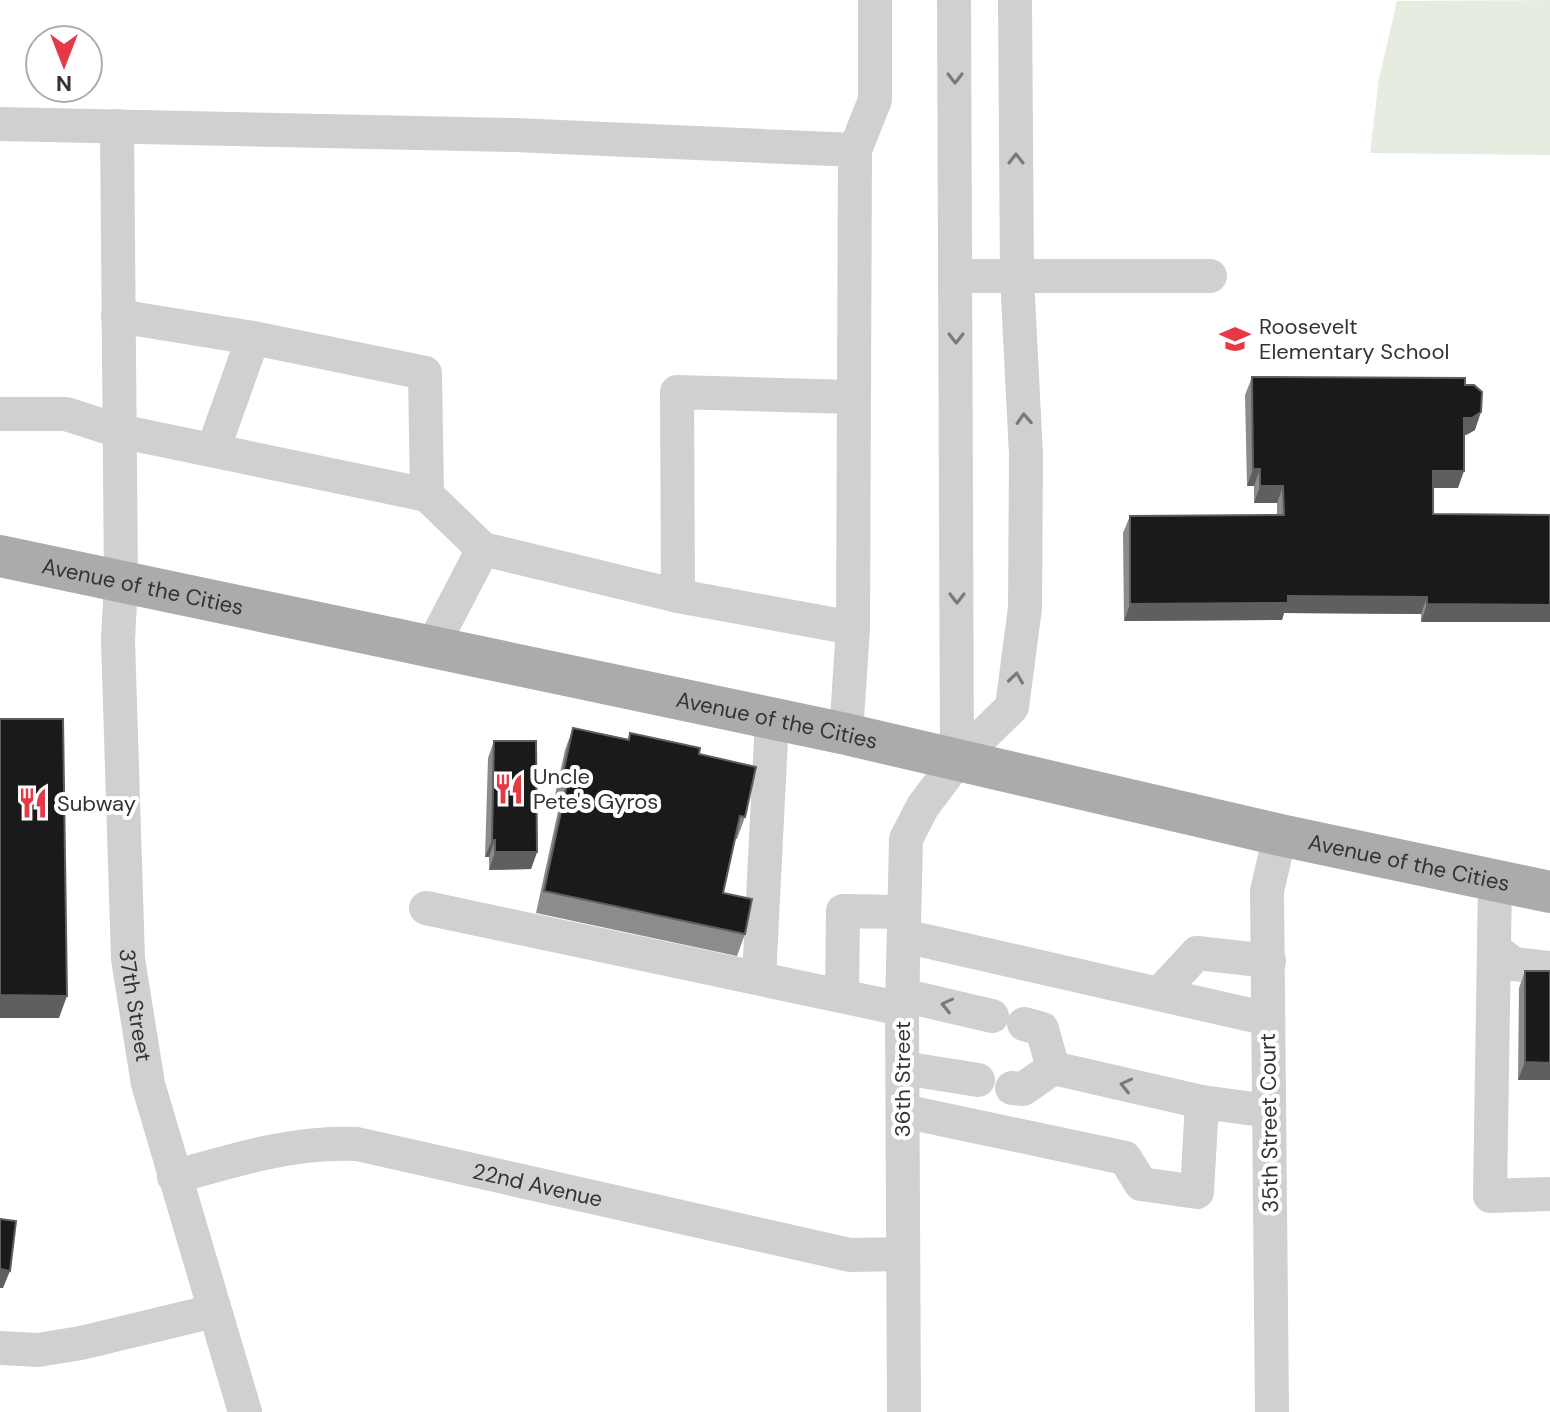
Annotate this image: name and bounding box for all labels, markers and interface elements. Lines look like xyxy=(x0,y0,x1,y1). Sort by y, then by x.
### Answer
north arrow xyxy=(24,24,104,104)
text: N xyxy=(56,69,72,98)
one-way arrow xyxy=(946,72,964,85)
one-way arrow xyxy=(1007,152,1025,165)
place label: Roosevelt Elementary School xyxy=(1259,312,1449,366)
school or university icon: Roosevelt Elementary School xyxy=(1218,322,1252,356)
one-way arrow xyxy=(947,332,965,345)
one-way arrow xyxy=(1016,412,1033,425)
street label: Avenue of the Cities xyxy=(39,551,246,621)
one-way arrow xyxy=(948,592,966,605)
one-way arrow xyxy=(1007,671,1024,685)
street label: Avenue of the Cities xyxy=(674,684,881,755)
place label: Uncle Pete's Gyros xyxy=(533,762,658,816)
restaurant icon: Uncle Pete's Gyros xyxy=(492,772,526,806)
restaurant icon: Subway xyxy=(16,786,50,820)
place label: Subway xyxy=(57,789,136,818)
street label: Avenue of the Cities xyxy=(1306,827,1512,898)
street label: 37th Street xyxy=(113,948,159,1064)
one-way arrow xyxy=(941,998,955,1015)
street label: 36th Street xyxy=(888,1021,917,1137)
street label: 35th Street Court xyxy=(1253,1033,1285,1213)
one-way arrow xyxy=(1120,1077,1134,1094)
street label: 22nd Avenue xyxy=(470,1156,605,1213)

